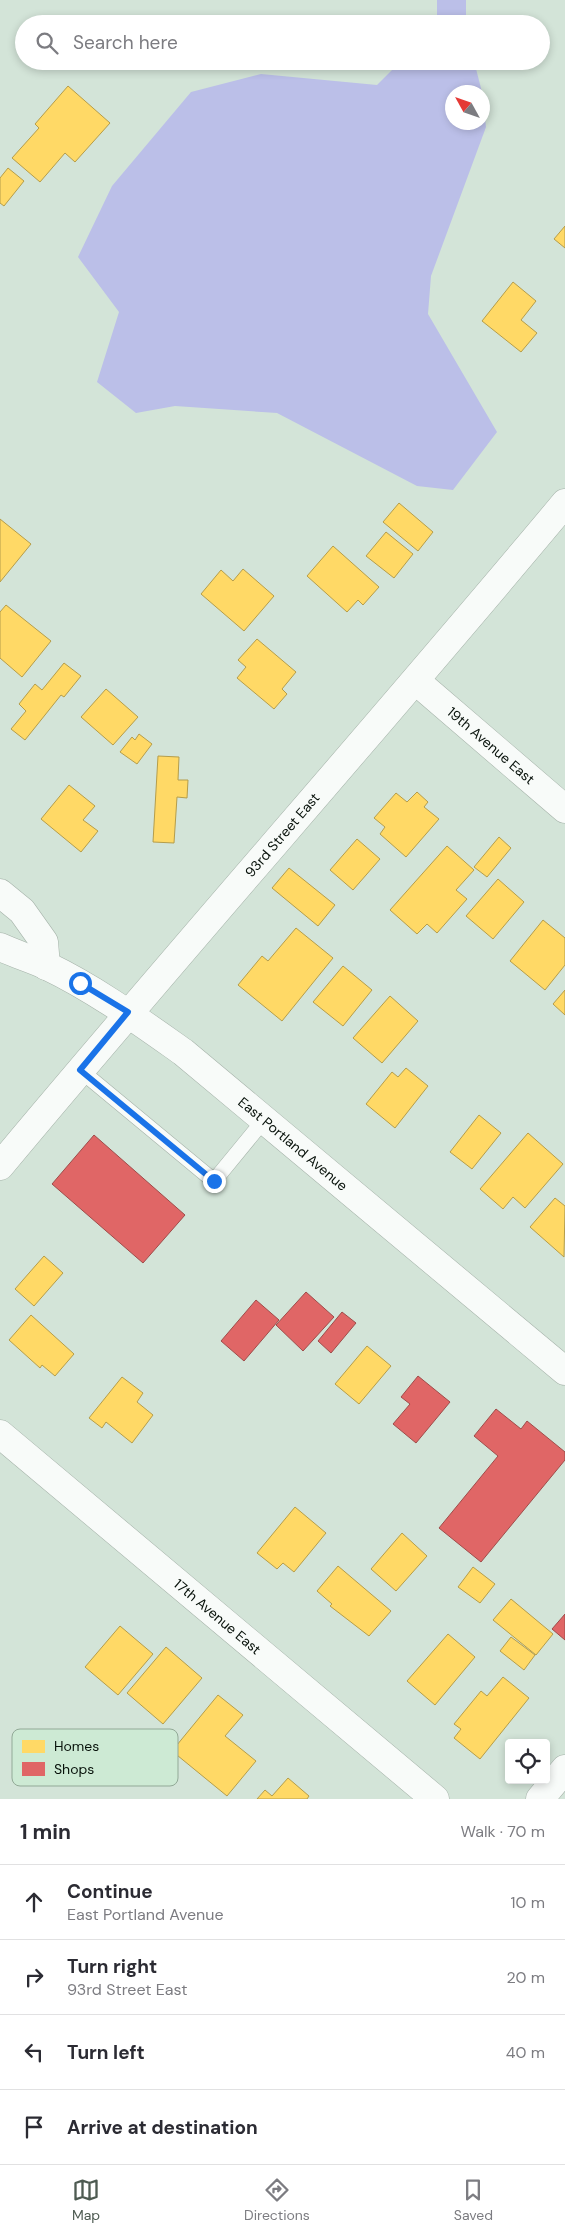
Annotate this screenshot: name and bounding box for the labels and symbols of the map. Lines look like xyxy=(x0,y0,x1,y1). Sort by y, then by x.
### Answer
north arrow xyxy=(445,85,490,130)
street label: 19th Avenue East xyxy=(444,703,539,788)
street label: 93rd Street East xyxy=(241,789,323,881)
route start xyxy=(69,972,92,995)
street label: East Portland Avenue xyxy=(235,1093,351,1195)
route end xyxy=(203,1170,226,1193)
street label: 17th Avenue East xyxy=(170,1575,265,1658)
legend xyxy=(12,1729,178,1786)
text: Homes xyxy=(54,1737,99,1755)
text: Shops xyxy=(54,1760,94,1778)

